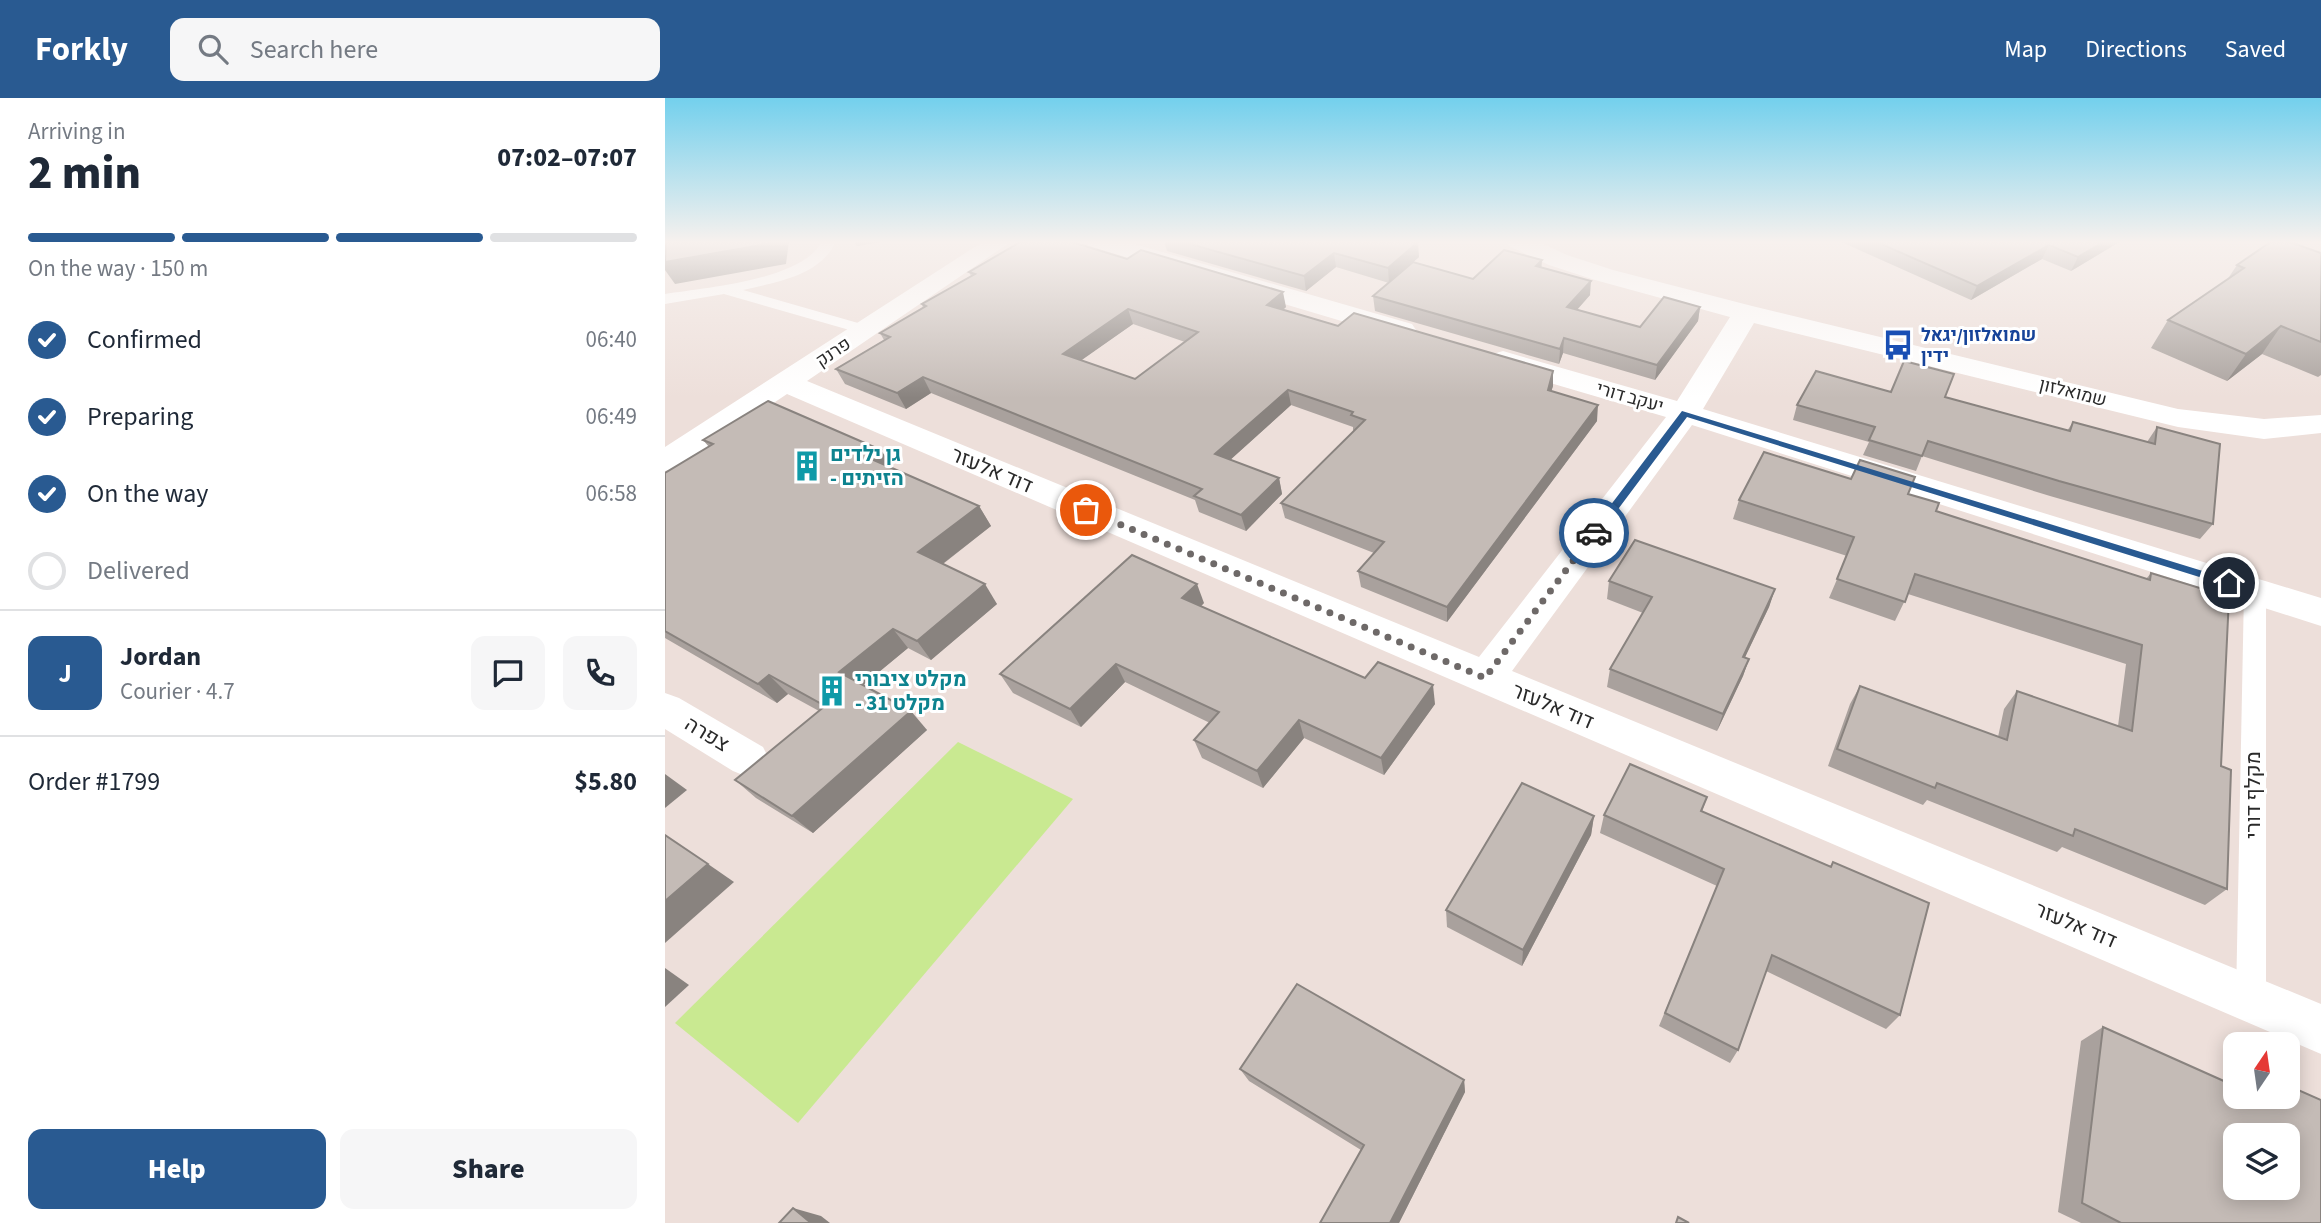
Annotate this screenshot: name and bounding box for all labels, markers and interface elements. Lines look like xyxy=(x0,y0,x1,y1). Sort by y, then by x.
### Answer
search box xyxy=(170,18,660,81)
text: Forkly xyxy=(35,26,128,73)
icon: search xyxy=(194,30,232,68)
text: Search here xyxy=(250,31,378,68)
text: Map xyxy=(2004,32,2047,67)
text: Directions xyxy=(2085,32,2187,67)
text: Saved xyxy=(2225,32,2286,67)
text: Arriving in xyxy=(28,115,126,148)
text: 07:02–07:07 xyxy=(497,139,637,176)
text: 2 min xyxy=(28,141,141,206)
text: On the way · 150 m xyxy=(28,252,208,285)
icon: check xyxy=(28,321,66,359)
text: Confirmed xyxy=(87,321,202,358)
text: 06:40 xyxy=(586,323,637,356)
place label: שמואלזון/יגאל ידין xyxy=(1921,323,2036,369)
bus stop icon: שמואלזון/יגאל ידין xyxy=(1881,328,1915,362)
street label: פרנק xyxy=(811,331,856,373)
street label: שמואלזון xyxy=(2037,372,2109,413)
street label: יעקב דורי xyxy=(1593,376,1667,419)
icon: check xyxy=(28,398,66,436)
text: Preparing xyxy=(87,398,193,435)
text: 06:49 xyxy=(586,400,637,433)
place label: גן ילדים - הזיתים xyxy=(830,439,904,493)
street label: דוד אלעזר xyxy=(946,439,1038,501)
building icon: גן ילדים - הזיתים xyxy=(790,449,824,483)
icon: check xyxy=(28,475,66,513)
text: On the way xyxy=(87,475,208,512)
text: 06:58 xyxy=(586,477,637,510)
pin xyxy=(1056,480,1116,540)
icon: bag xyxy=(1067,491,1105,529)
courier xyxy=(1559,498,1629,568)
icon: car xyxy=(1575,514,1613,552)
text: Delivered xyxy=(87,552,190,589)
pin xyxy=(2199,553,2259,613)
icon: home xyxy=(2210,564,2248,602)
button: chat xyxy=(471,636,545,710)
button: phone xyxy=(563,636,637,710)
text: Jordan xyxy=(120,638,201,675)
text: J xyxy=(58,655,72,692)
place label: מקלט ציבורי - מקלט 31 xyxy=(855,664,967,718)
building icon: מקלט ציבורי - מקלט 31 xyxy=(815,674,849,708)
text: Courier · 4.7 xyxy=(120,675,235,708)
street label: דוד אלעזר xyxy=(1507,675,1599,737)
street label: צפרה xyxy=(679,709,735,759)
street label: מקלף דורי xyxy=(2238,751,2268,839)
text: Order #1799 xyxy=(28,763,160,800)
text: $5.80 xyxy=(574,763,637,800)
street label: דוד אלעזר xyxy=(2030,894,2122,956)
north arrow xyxy=(2223,1032,2299,1110)
map controls xyxy=(2223,1032,2300,1200)
button: layers xyxy=(2223,1123,2300,1200)
button: Help xyxy=(28,1129,326,1209)
button: Share xyxy=(340,1129,637,1209)

